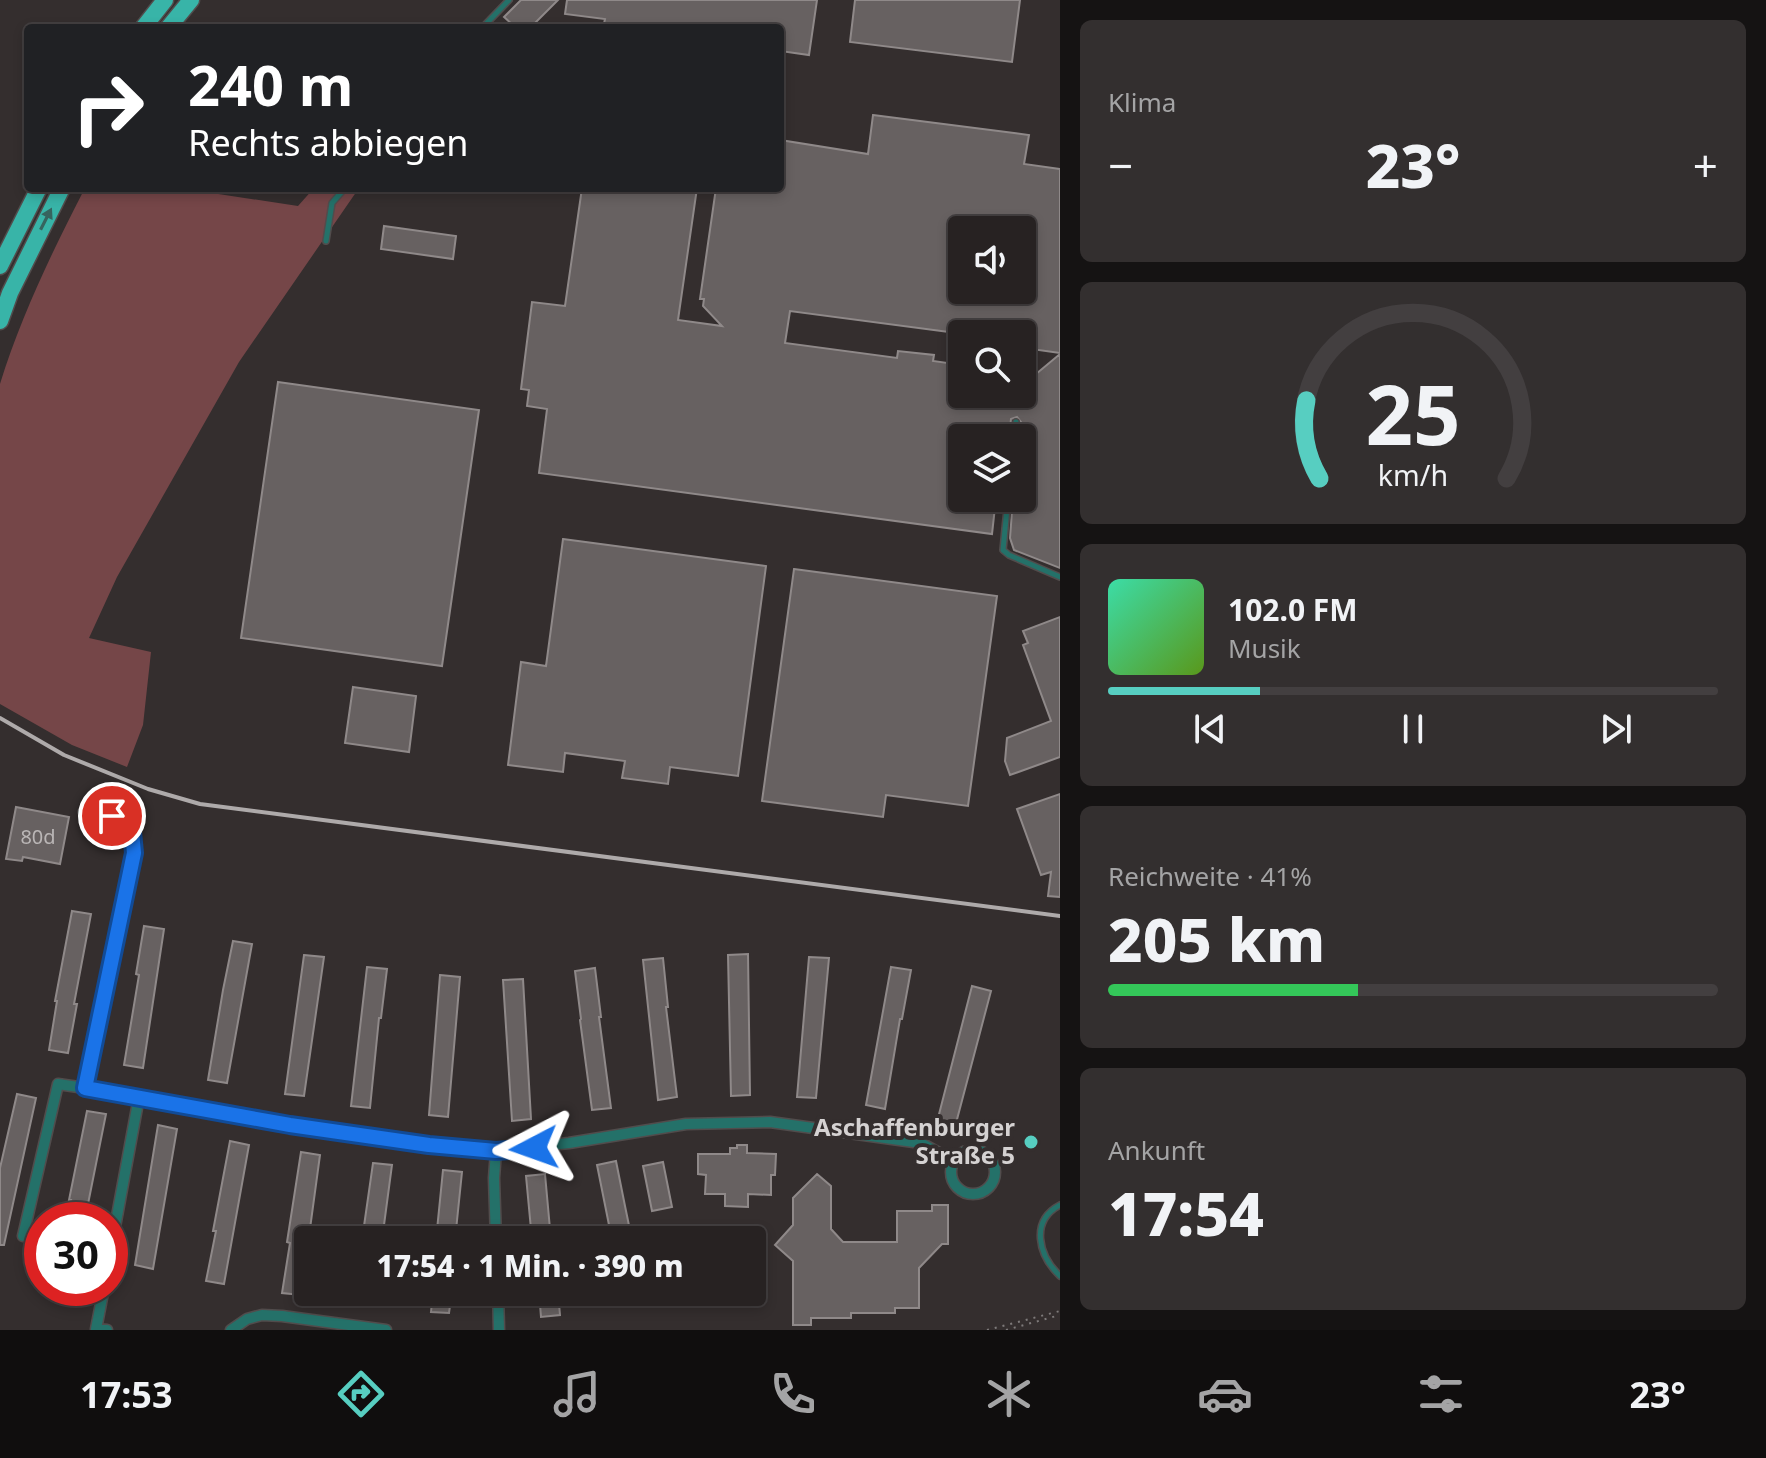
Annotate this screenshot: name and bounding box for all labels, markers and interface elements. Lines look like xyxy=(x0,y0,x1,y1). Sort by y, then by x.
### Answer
text: 240 m xyxy=(188,46,353,122)
icon: right xyxy=(56,56,160,160)
text: Klima xyxy=(1108,84,1176,120)
text: Rechts abbiegen xyxy=(188,118,469,167)
text: 23° xyxy=(1366,124,1460,206)
text: − xyxy=(1108,135,1133,195)
text: + xyxy=(1693,135,1718,195)
one-way arrow xyxy=(40,207,53,230)
map controls xyxy=(948,216,1036,512)
button: sound xyxy=(948,216,1036,304)
button: search xyxy=(948,320,1036,408)
text: 25 xyxy=(1365,356,1461,469)
button: layers xyxy=(948,424,1036,512)
text: km/h xyxy=(1378,455,1448,494)
text: 102.0 FM xyxy=(1228,589,1358,630)
text: Musik xyxy=(1228,630,1301,666)
icon: previous xyxy=(1188,707,1232,751)
icon: pause xyxy=(1391,707,1435,751)
icon: next xyxy=(1594,707,1638,751)
pin xyxy=(78,782,146,850)
icon: arrive xyxy=(90,794,134,838)
house number: 80d xyxy=(20,823,56,850)
text: Reichweite · 41% xyxy=(1108,858,1312,894)
text: 205 km xyxy=(1108,898,1325,980)
position arrow xyxy=(492,1106,576,1190)
place label: Aschaffenburger Straße 5 xyxy=(814,1110,1015,1171)
text: Ankunft xyxy=(1108,1132,1205,1168)
marker: Aschaffenburger Straße 5 xyxy=(1022,1133,1040,1151)
text: 17:54 xyxy=(1108,1172,1264,1254)
speed limit sign: 30 xyxy=(24,1202,128,1306)
text: 17:54 · 1 Min. · 390 m xyxy=(376,1245,684,1286)
icon: directions xyxy=(333,1366,389,1422)
icon: music xyxy=(549,1366,605,1422)
icon: phone xyxy=(765,1366,821,1422)
icon: climate xyxy=(981,1366,1037,1422)
icon: car xyxy=(1197,1366,1253,1422)
icon: filters xyxy=(1413,1366,1469,1422)
text: 17:53 xyxy=(80,1370,173,1419)
text: 23° xyxy=(1629,1370,1686,1419)

